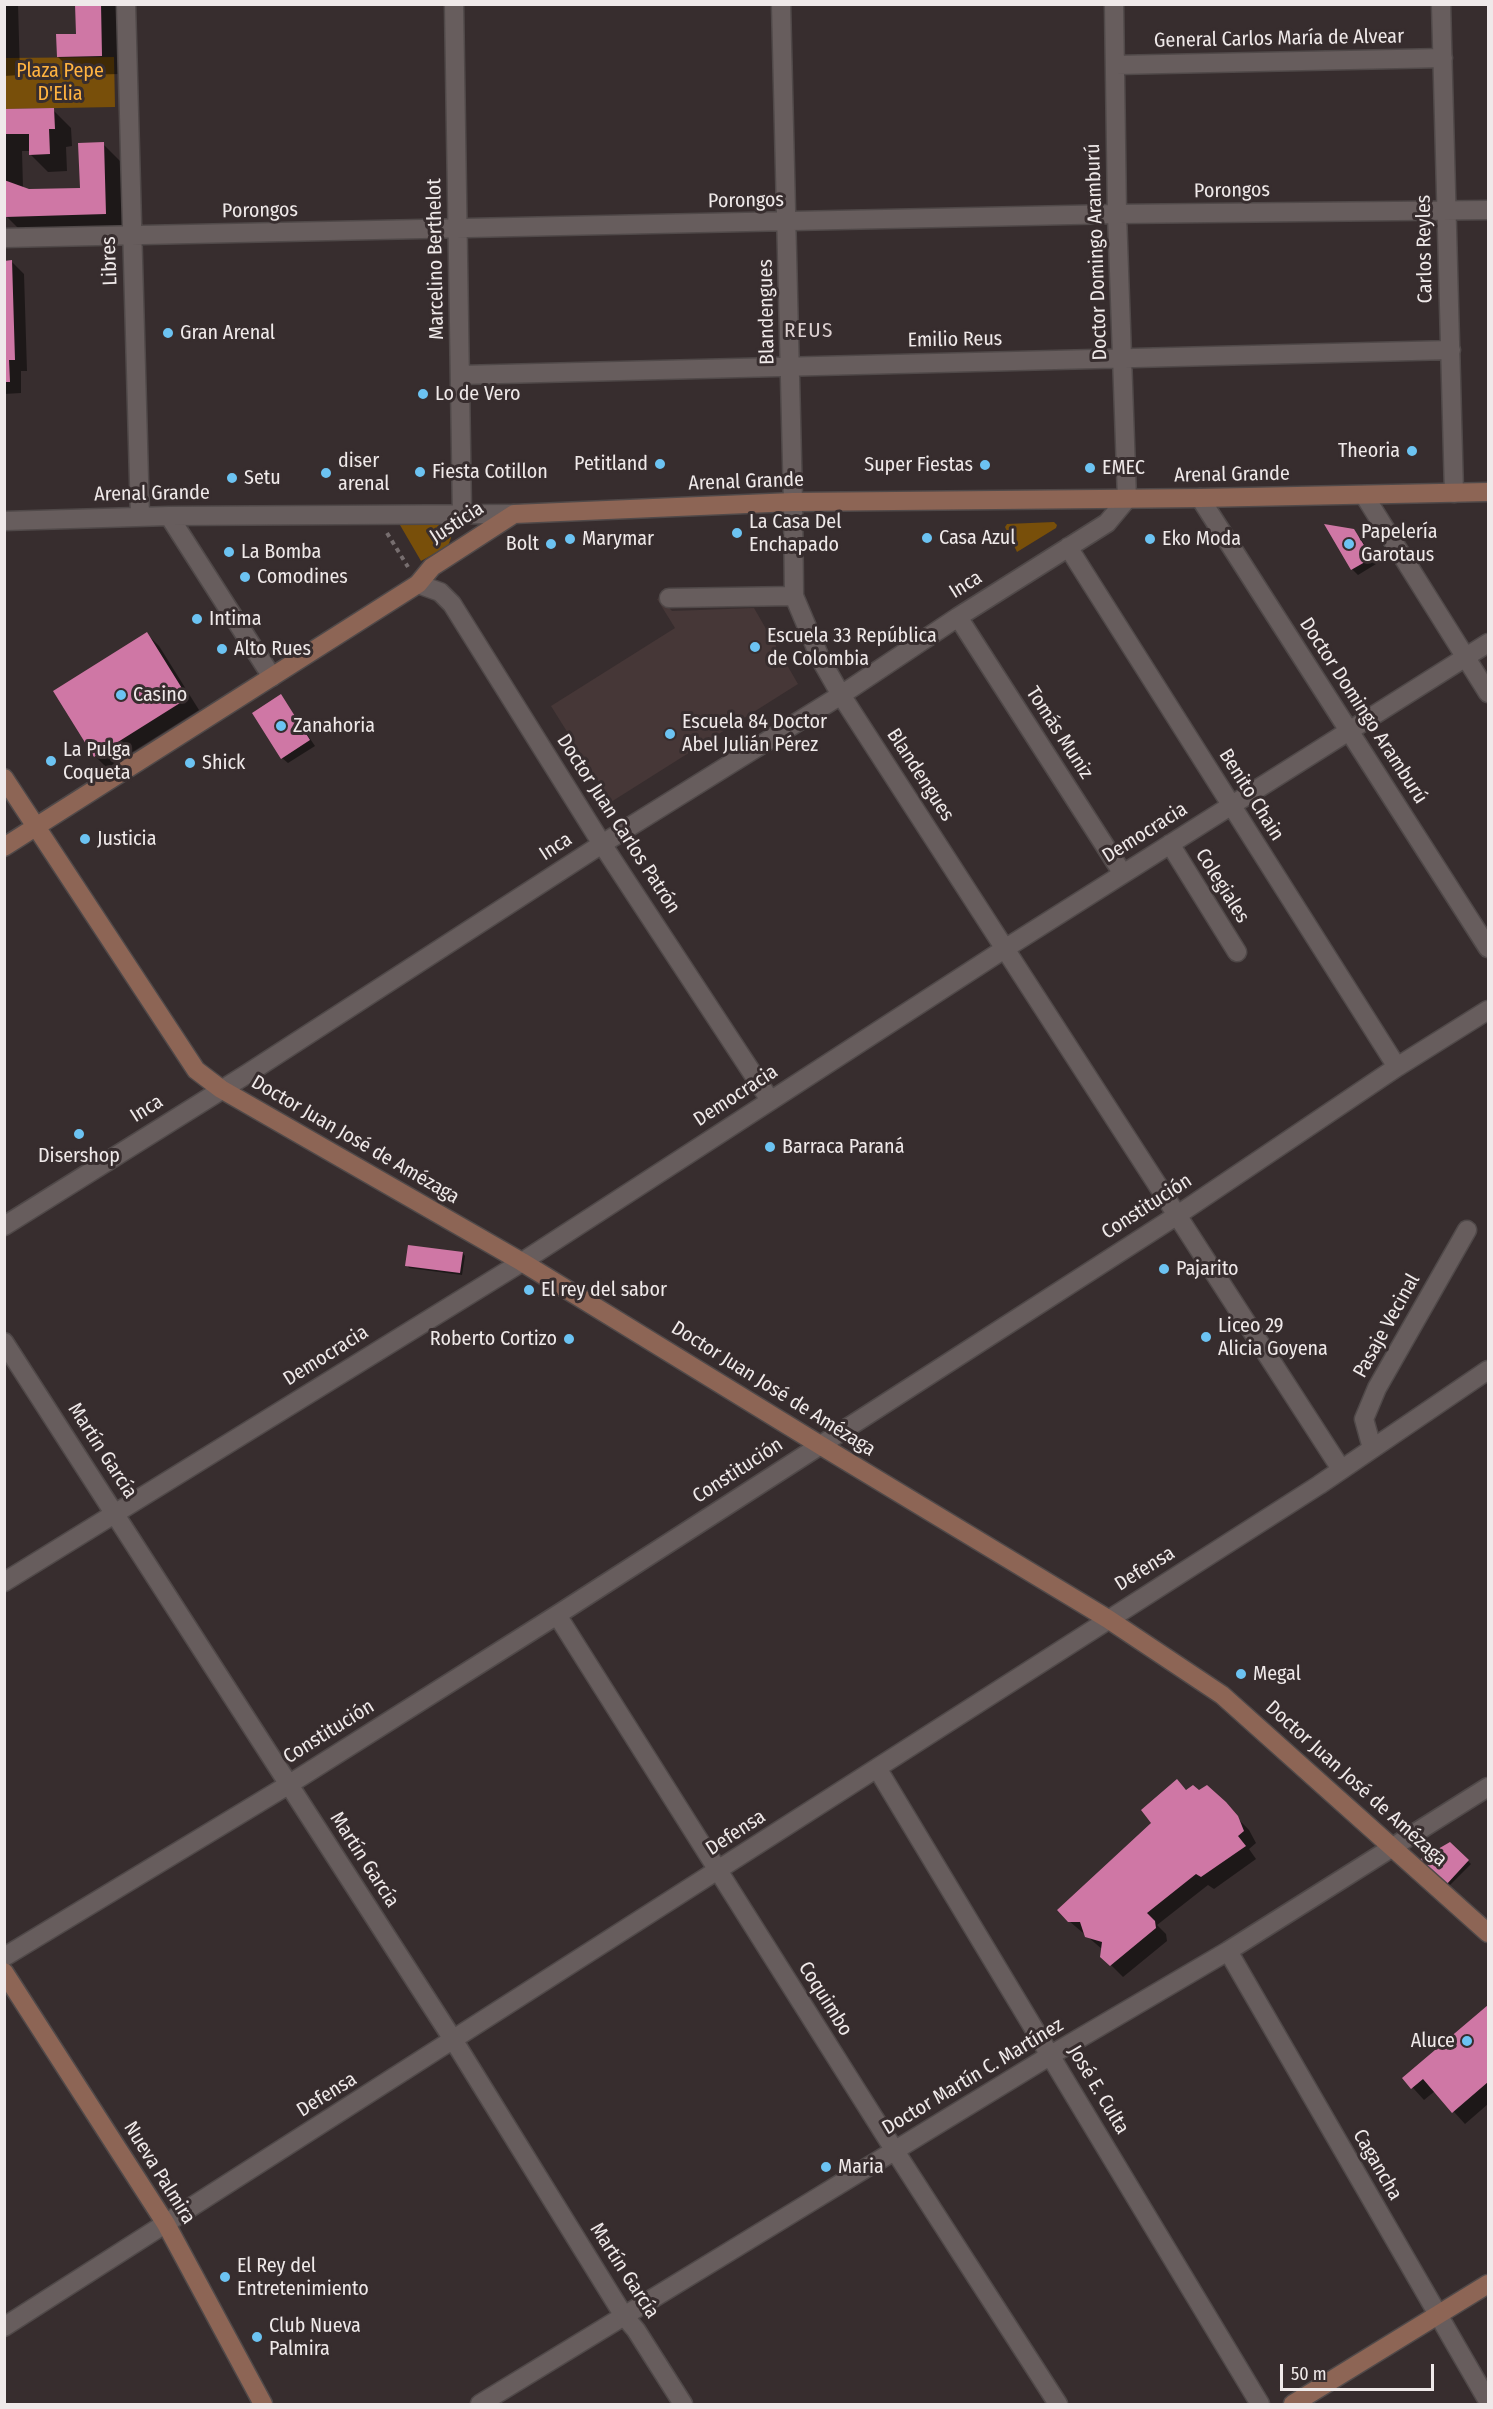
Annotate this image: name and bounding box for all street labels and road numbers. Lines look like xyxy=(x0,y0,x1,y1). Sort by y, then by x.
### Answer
street label: General Carlos María de Alvear xyxy=(1154,25,1404,53)
street label: Doctor Domingo Aramburú xyxy=(1081,143,1113,361)
street label: Marcelino Berthelot xyxy=(423,178,449,340)
street label: Porongos xyxy=(1194,178,1270,204)
street label: Porongos xyxy=(708,188,784,214)
street label: Carlos Reyles xyxy=(1412,194,1438,304)
street label: Porongos xyxy=(222,198,298,224)
street label: Libres xyxy=(97,236,123,286)
street label: Blandengues xyxy=(754,259,780,365)
street label: Emilio Reus xyxy=(907,327,1003,353)
street label: Arenal Grande xyxy=(1174,462,1290,488)
street label: Arenal Grande xyxy=(688,468,804,496)
street label: Arenal Grande xyxy=(94,481,210,507)
street label: Justicia xyxy=(426,497,488,549)
street label: Inca xyxy=(945,566,987,604)
street label: Doctor Domingo Aramburú xyxy=(1294,613,1432,809)
street label: Tomás Muniz xyxy=(1020,682,1098,784)
street label: Blandengues xyxy=(881,724,959,826)
street label: Doctor Juan Carlos Patrón xyxy=(551,730,685,918)
street label: Benito Chain xyxy=(1213,745,1289,845)
street label: Democracia xyxy=(1098,798,1192,868)
street label: Inca xyxy=(535,828,577,866)
street label: Colegiales xyxy=(1190,844,1254,928)
street label: Democracia xyxy=(689,1060,783,1132)
street label: Doctor Juan José de Amézaga xyxy=(247,1071,463,1209)
street label: Inca xyxy=(126,1090,168,1128)
street label: Constitución xyxy=(1097,1169,1197,1245)
street label: Pasaje Vecinal xyxy=(1349,1270,1425,1382)
street label: Doctor Juan José de Amézaga xyxy=(666,1316,880,1462)
street label: Democracia xyxy=(279,1321,373,1391)
street label: Martín García xyxy=(62,1399,142,1503)
street label: Constitución xyxy=(688,1433,788,1509)
street label: Defensa xyxy=(1111,1541,1179,1597)
street label: Constitución xyxy=(279,1695,379,1769)
street label: Doctor Juan José de Amézaga xyxy=(1260,1696,1452,1872)
street label: Defensa xyxy=(702,1805,770,1861)
street label: Martín García xyxy=(324,1808,404,1912)
street label: Coquimbo xyxy=(793,1957,857,2041)
street label: Doctor Martín C. Martínez xyxy=(878,2013,1068,2141)
street label: José E. Culta xyxy=(1062,2041,1134,2139)
street label: Defensa xyxy=(293,2067,361,2123)
street label: Nueva Palmira xyxy=(118,2117,200,2229)
street label: Cagancha xyxy=(1347,2125,1407,2205)
street label: Martín García xyxy=(584,2219,664,2323)

